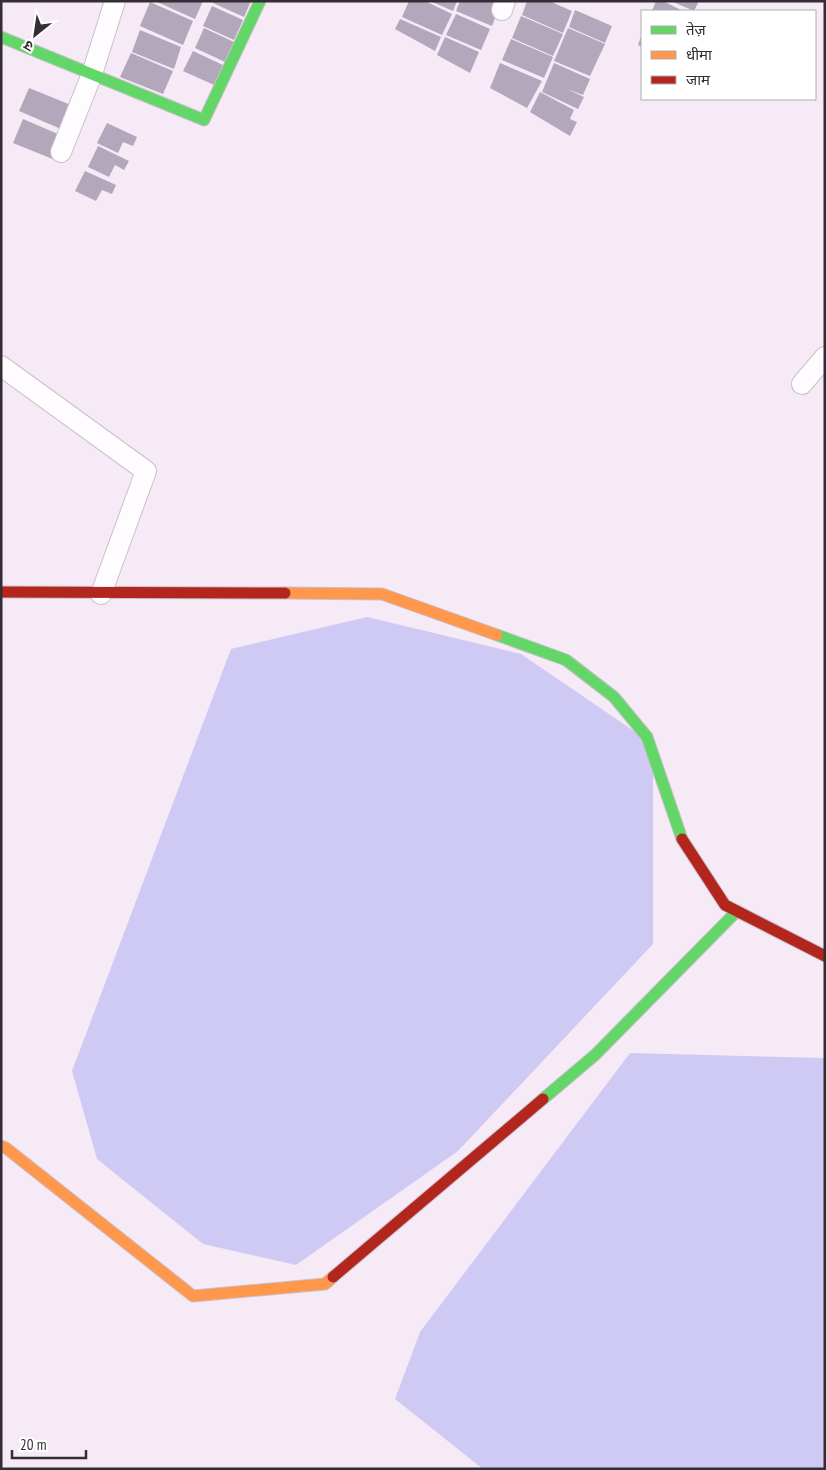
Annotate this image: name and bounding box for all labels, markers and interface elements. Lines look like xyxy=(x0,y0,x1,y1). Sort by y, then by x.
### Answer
north arrow xyxy=(10,10,60,60)
legend xyxy=(641,10,816,100)
text: तेज़ xyxy=(686,20,707,39)
text: उ xyxy=(20,36,37,56)
text: धीमा xyxy=(686,45,713,64)
text: जाम xyxy=(686,70,711,89)
scale bar xyxy=(12,1428,86,1460)
text: 20 m xyxy=(20,1435,46,1454)

